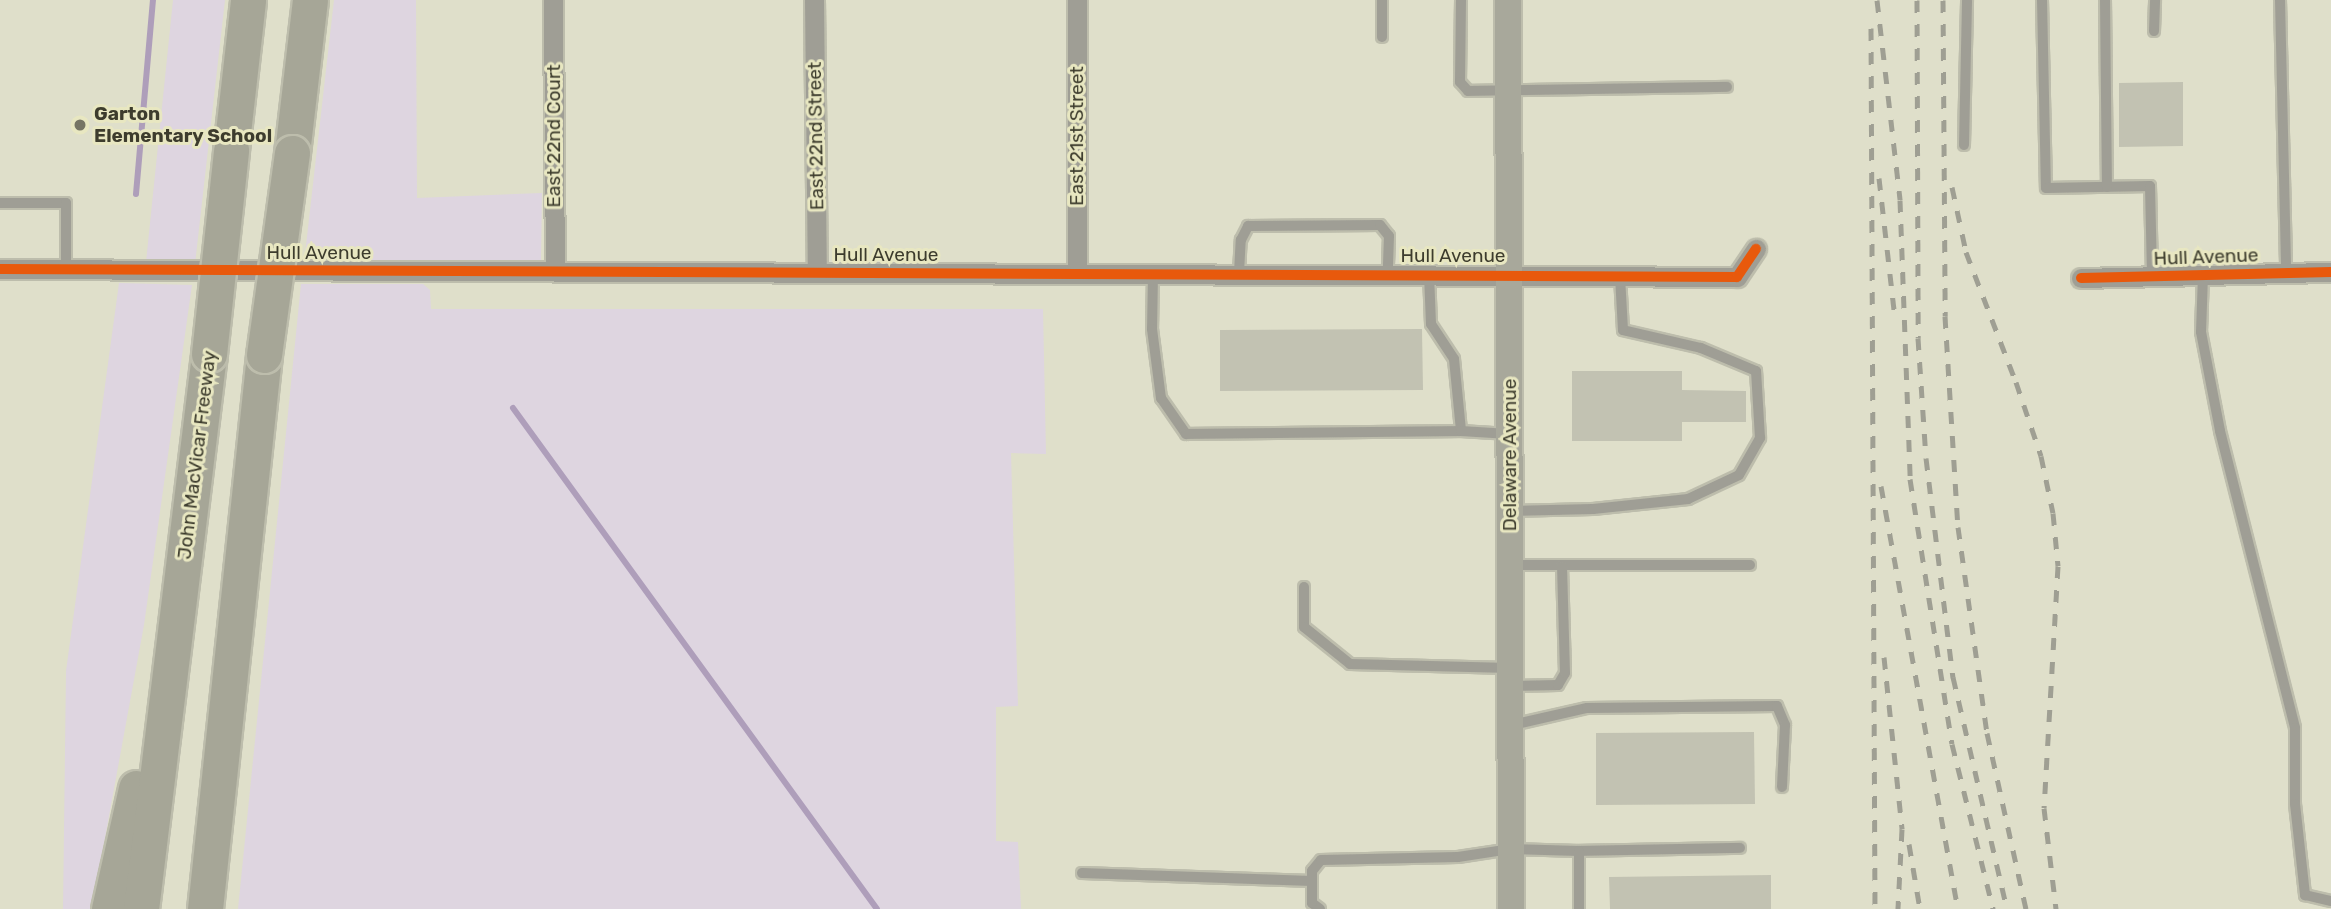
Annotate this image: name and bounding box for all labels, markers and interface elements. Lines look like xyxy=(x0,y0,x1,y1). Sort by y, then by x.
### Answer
street label: East 22nd Street xyxy=(803,62,829,210)
street label: East 22nd Court xyxy=(543,64,565,208)
street label: East 21st Street xyxy=(1066,66,1088,206)
place label: Garton Elementary School xyxy=(94,103,273,147)
marker: Garton Elementary School xyxy=(72,117,88,133)
street label: Hull Avenue xyxy=(266,242,372,264)
street label: Hull Avenue xyxy=(833,244,939,266)
street label: Hull Avenue xyxy=(2153,244,2259,270)
street label: Hull Avenue xyxy=(1400,245,1506,267)
street label: John MacVicar Freeway xyxy=(173,349,221,561)
street label: Delaware Avenue xyxy=(1499,378,1521,532)

